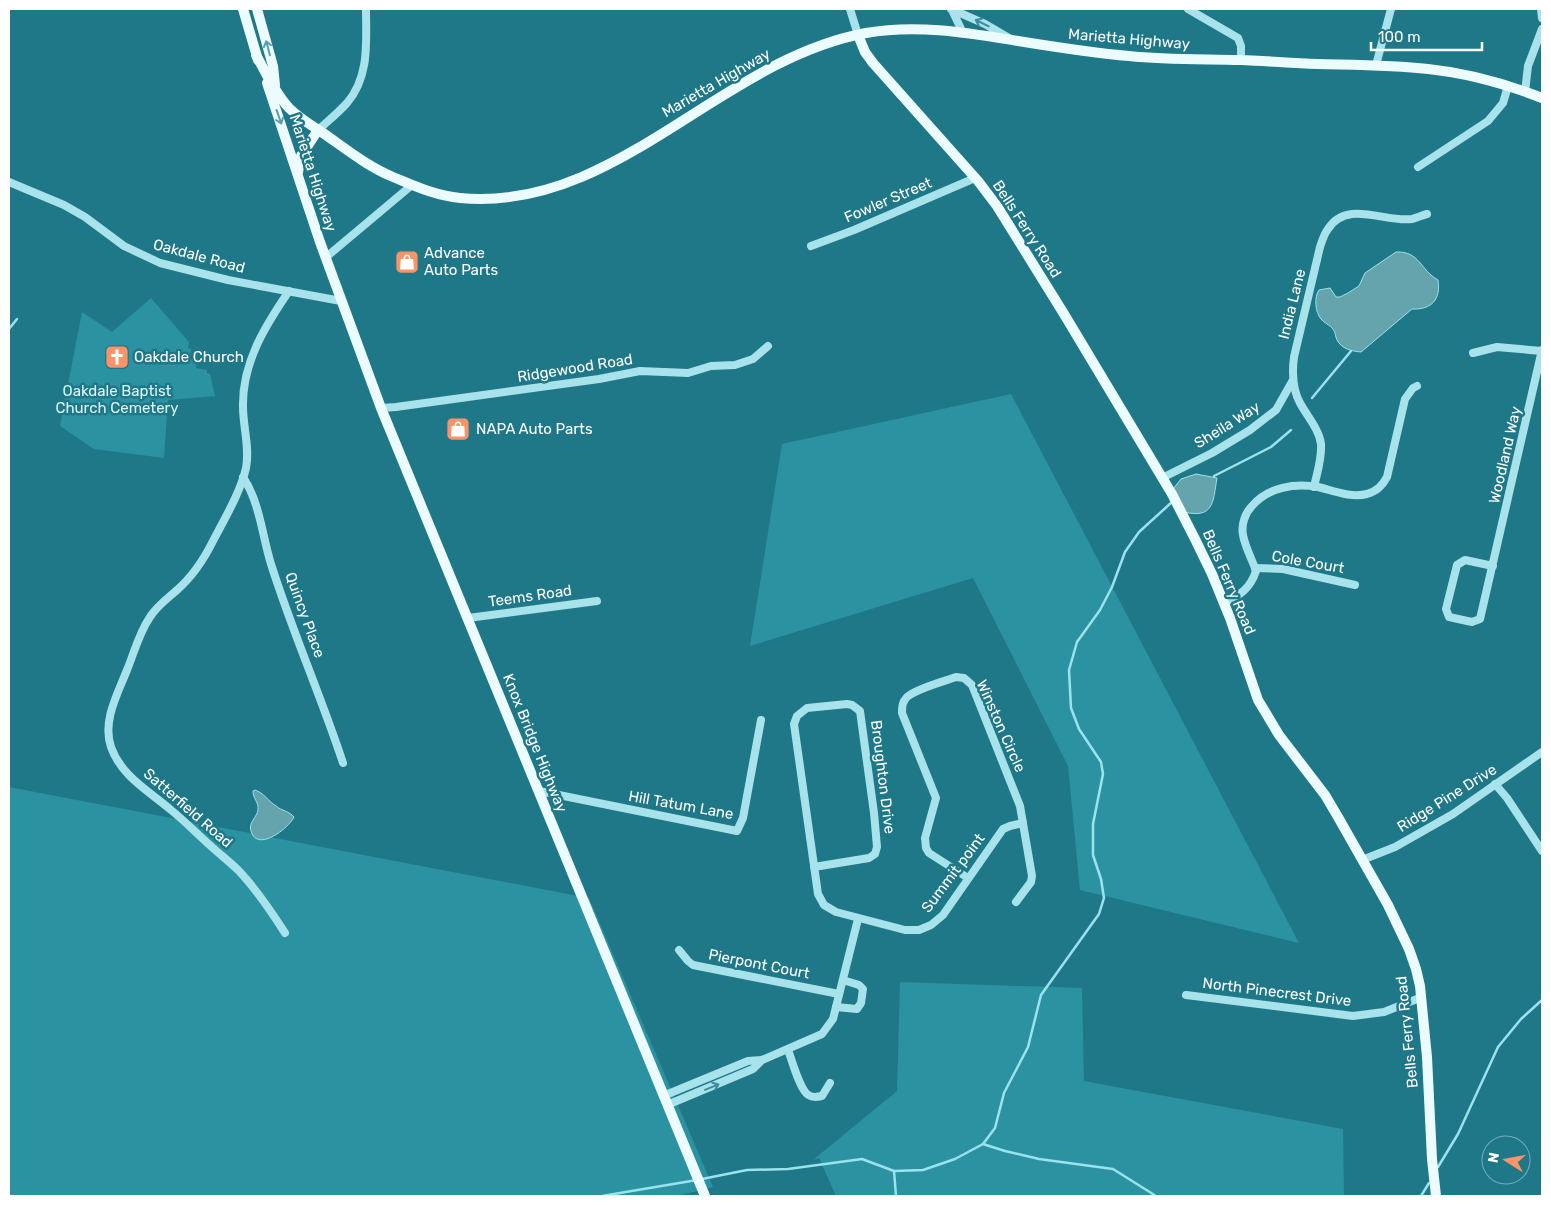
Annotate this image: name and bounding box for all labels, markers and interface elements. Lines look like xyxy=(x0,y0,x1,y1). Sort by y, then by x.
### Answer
one-way arrow xyxy=(975,18,990,27)
scale bar xyxy=(1371,20,1482,52)
street label: Marietta Highway xyxy=(1067,25,1191,53)
text: 100 m xyxy=(1378,28,1420,46)
one-way arrow xyxy=(263,41,273,57)
street label: Marietta Highway xyxy=(659,45,773,121)
one-way arrow xyxy=(275,109,284,124)
street label: Marietta Highway xyxy=(286,112,340,234)
street label: Fowler Street xyxy=(841,173,935,227)
street label: Bells Ferry Road xyxy=(989,177,1065,281)
street label: Oakdale Road xyxy=(151,235,247,277)
place label: Advance Auto Parts xyxy=(424,244,498,279)
shop icon: Advance Auto Parts xyxy=(394,249,420,275)
street label: India Lane xyxy=(1275,267,1309,341)
church icon: Oakdale Church xyxy=(104,344,130,370)
place label: Oakdale Church xyxy=(134,348,244,366)
street label: Ridgewood Road xyxy=(516,350,634,386)
park label: Oakdale Baptist Church Cemetery xyxy=(55,382,179,417)
street label: Sheila Way xyxy=(1191,398,1263,452)
street label: Woodland Way xyxy=(1485,405,1525,505)
shop icon: NAPA Auto Parts xyxy=(445,416,471,442)
place label: NAPA Auto Parts xyxy=(476,420,593,438)
street label: Bells Ferry Road xyxy=(1199,527,1259,637)
street label: Cole Court xyxy=(1270,547,1346,577)
street label: Quincy Place xyxy=(281,570,329,660)
street label: Teems Road xyxy=(487,581,573,611)
street label: Knox Bridge Highway xyxy=(499,671,571,815)
street label: Winston Circle xyxy=(973,677,1029,775)
street label: Broughton Drive xyxy=(867,719,899,835)
street label: Ridge Pine Drive xyxy=(1394,760,1500,836)
street label: Satterfield Road xyxy=(140,765,236,851)
street label: Hill Tatum Lane xyxy=(627,787,735,823)
street label: Summit point xyxy=(917,830,989,916)
street label: Pierpont Court xyxy=(707,945,811,983)
street label: North Pinecrest Drive xyxy=(1202,974,1352,1010)
street label: Bells Ferry Road xyxy=(1392,975,1422,1089)
one-way arrow xyxy=(704,1081,719,1091)
north arrow xyxy=(1481,1135,1531,1185)
text: N xyxy=(1484,1151,1503,1164)

